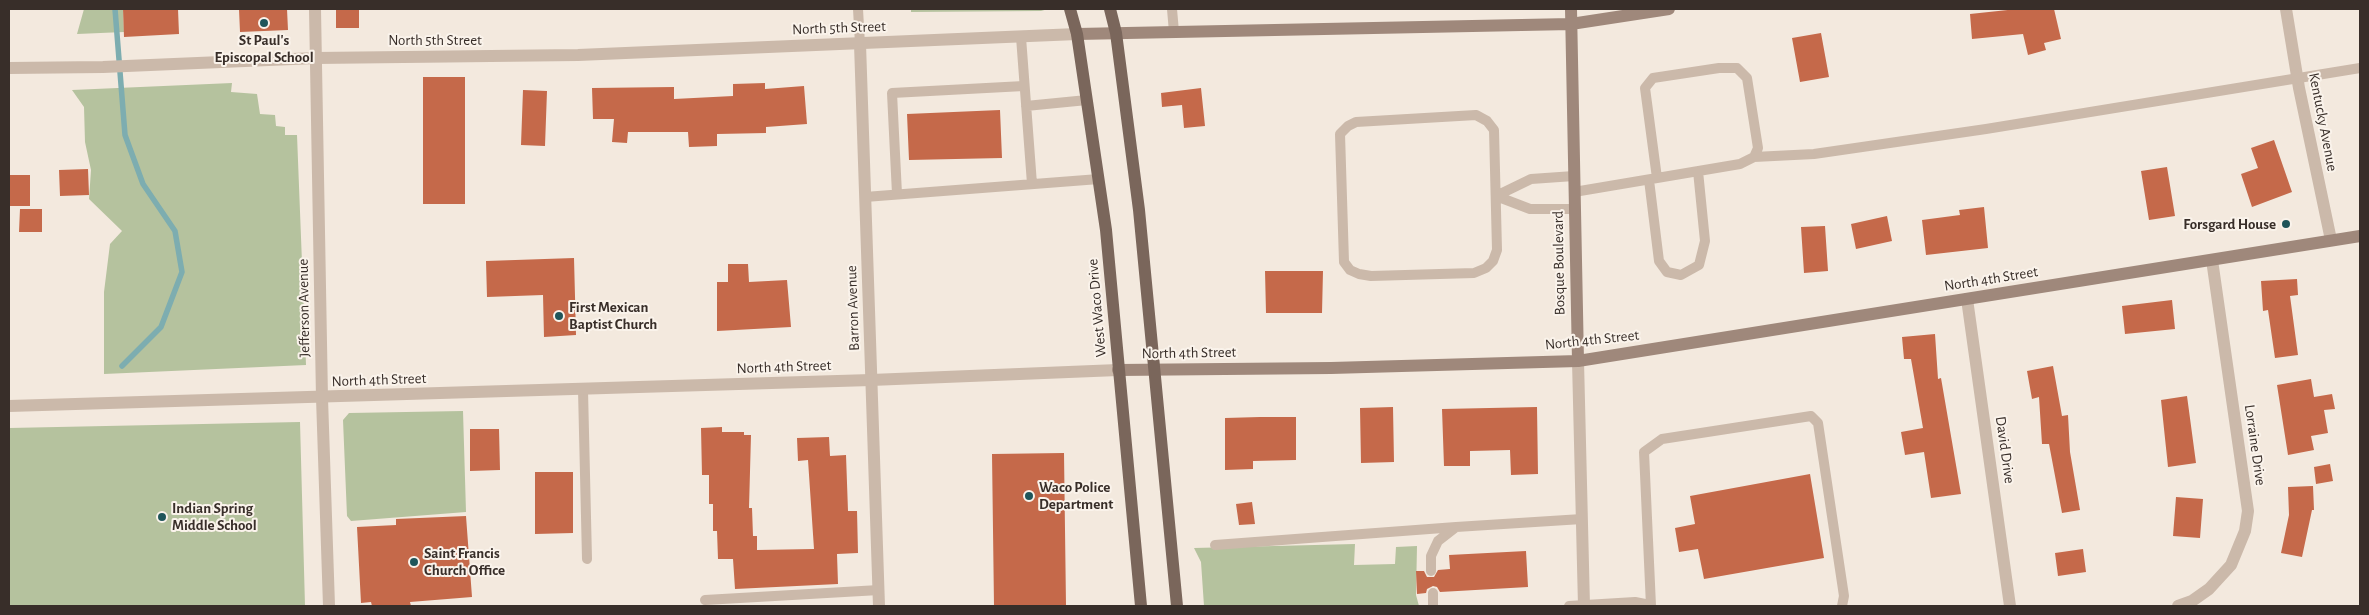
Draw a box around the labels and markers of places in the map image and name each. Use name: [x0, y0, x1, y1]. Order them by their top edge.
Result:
marker: St Paul's Episcopal School: [258, 17, 270, 29]
place label: St Paul's Episcopal School: [214, 31, 314, 66]
place label: Forsgard House: [2183, 215, 2276, 233]
marker: Forsgard House: [2280, 218, 2292, 230]
place label: First Mexican Baptist Church: [569, 298, 657, 333]
marker: First Mexican Baptist Church: [553, 310, 565, 322]
place label: Waco Police Department: [1039, 478, 1113, 513]
marker: Waco Police Department: [1023, 490, 1035, 502]
place label: Indian Spring Middle School: [172, 499, 257, 534]
marker: Indian Spring Middle School: [156, 511, 168, 523]
place label: Saint Francis Church Office: [424, 544, 505, 579]
marker: Saint Francis Church Office: [408, 556, 420, 568]

